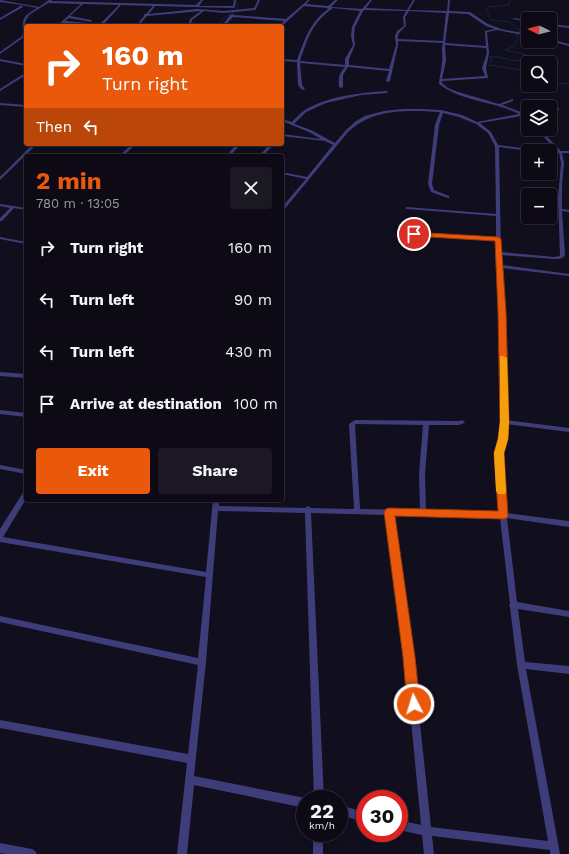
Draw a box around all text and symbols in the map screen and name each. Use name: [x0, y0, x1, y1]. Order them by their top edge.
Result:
north arrow: [521, 12, 557, 48]
map controls: [521, 12, 557, 224]
text: 160 m: [102, 39, 184, 72]
icon: right: [36, 40, 88, 92]
button: search: [521, 56, 557, 92]
text: Turn right: [102, 73, 188, 94]
button: layers: [521, 100, 557, 136]
icon: left: [80, 116, 102, 138]
text: Then: [36, 118, 72, 136]
button: +: [521, 144, 557, 180]
text: 2 min: [36, 167, 102, 195]
button: close: [230, 167, 272, 209]
button: −: [521, 188, 557, 224]
text: 780 m · 13:05: [36, 196, 120, 211]
pin: [397, 217, 431, 251]
icon: arrive: [403, 223, 425, 245]
icon: right: [36, 237, 58, 259]
text: Turn right: [70, 239, 143, 257]
text: 160 m: [228, 239, 272, 257]
icon: left: [36, 289, 58, 311]
text: Turn left: [70, 291, 134, 309]
text: 90 m: [234, 291, 272, 309]
icon: left: [36, 341, 58, 363]
text: Turn left: [70, 343, 134, 361]
text: 430 m: [225, 343, 272, 361]
icon: arrive: [36, 393, 58, 415]
text: Arrive at destination: [70, 395, 222, 413]
text: 100 m: [234, 395, 278, 413]
button: Exit: [36, 448, 150, 494]
button: Share: [158, 448, 272, 494]
position arrow: [393, 683, 435, 725]
speed limit sign: 30: [356, 790, 408, 842]
text: 22: [310, 799, 334, 823]
text: km/h: [309, 820, 335, 831]

